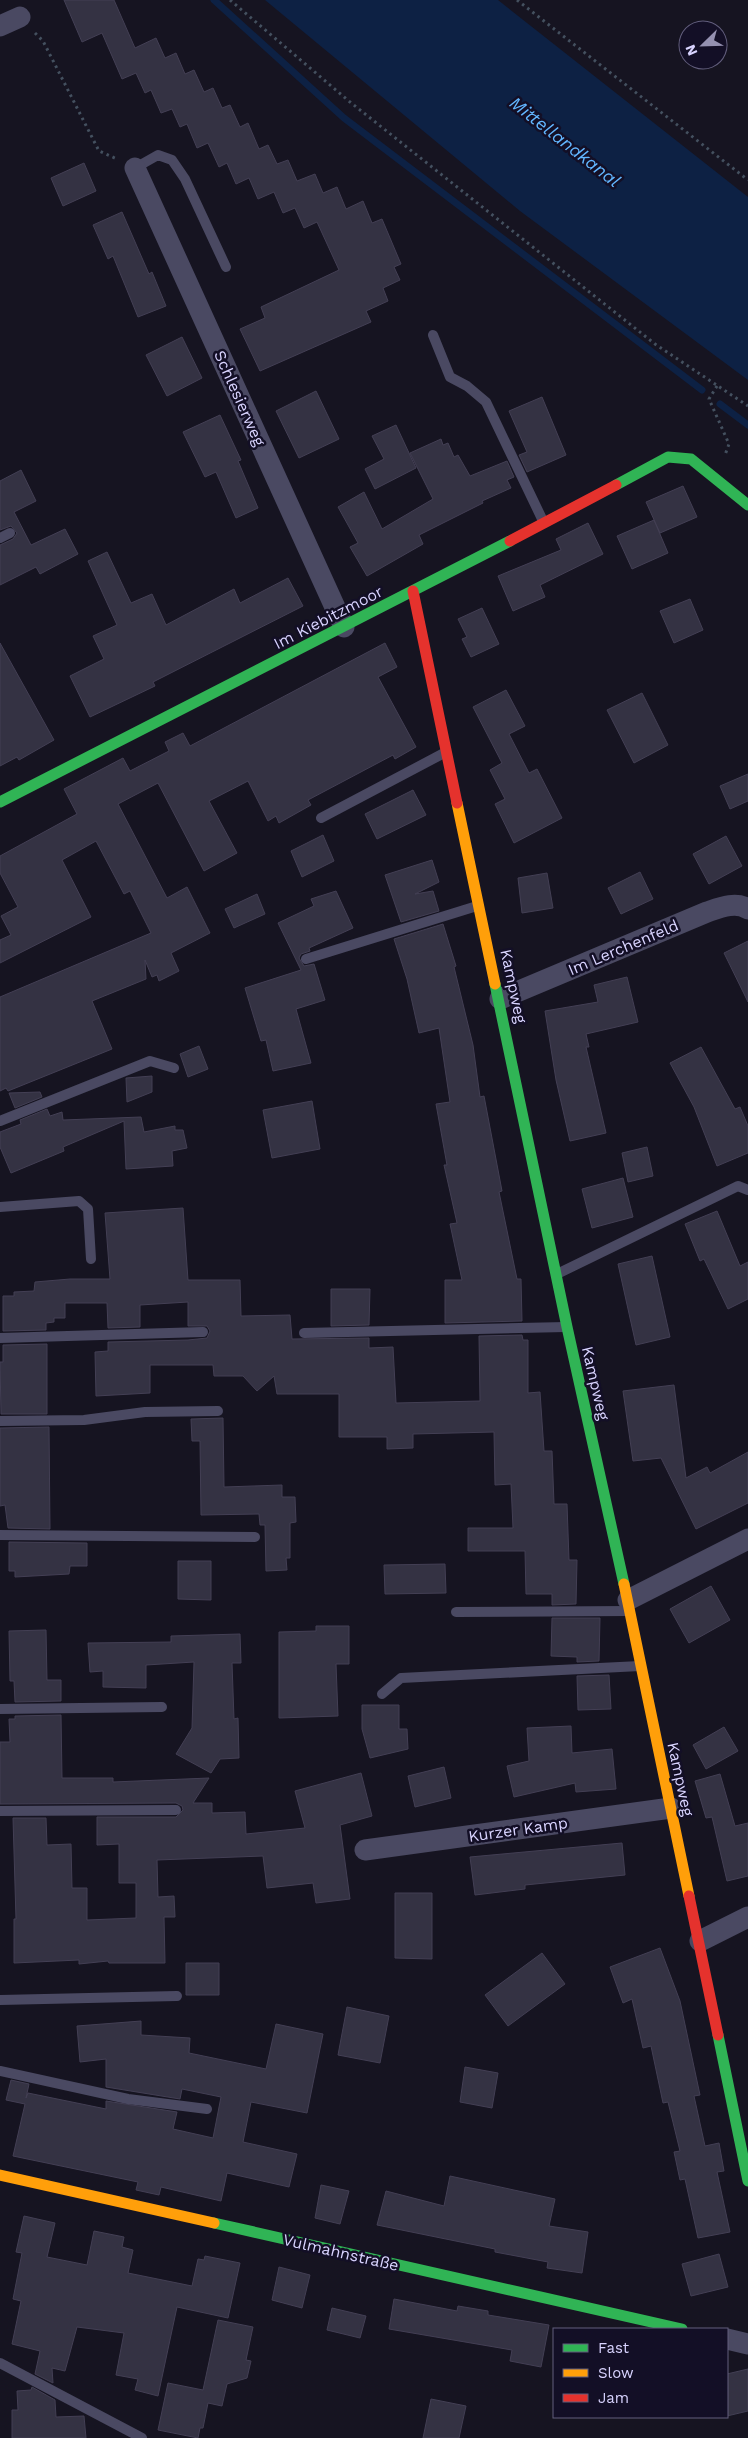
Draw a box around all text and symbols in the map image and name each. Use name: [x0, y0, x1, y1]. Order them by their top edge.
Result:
north arrow: [678, 20, 728, 70]
text: N: [682, 42, 700, 58]
water label: Mittellandkanal: [506, 92, 625, 191]
street label: Schlesierweg: [210, 347, 269, 449]
street label: Im Kiebitzmoor: [271, 582, 386, 653]
street label: Im Lerchenfeld: [565, 916, 681, 979]
street label: Kampweg: [496, 947, 531, 1025]
street label: Kampweg: [578, 1344, 613, 1422]
street label: Kampweg: [663, 1740, 698, 1818]
street label: Kurzer Kamp: [467, 1813, 569, 1846]
street label: Vulmahnstraße: [281, 2230, 401, 2275]
legend: [553, 2328, 728, 2418]
text: Fast: [598, 2339, 630, 2357]
text: Slow: [598, 2364, 634, 2382]
text: Jam: [598, 2389, 629, 2407]

